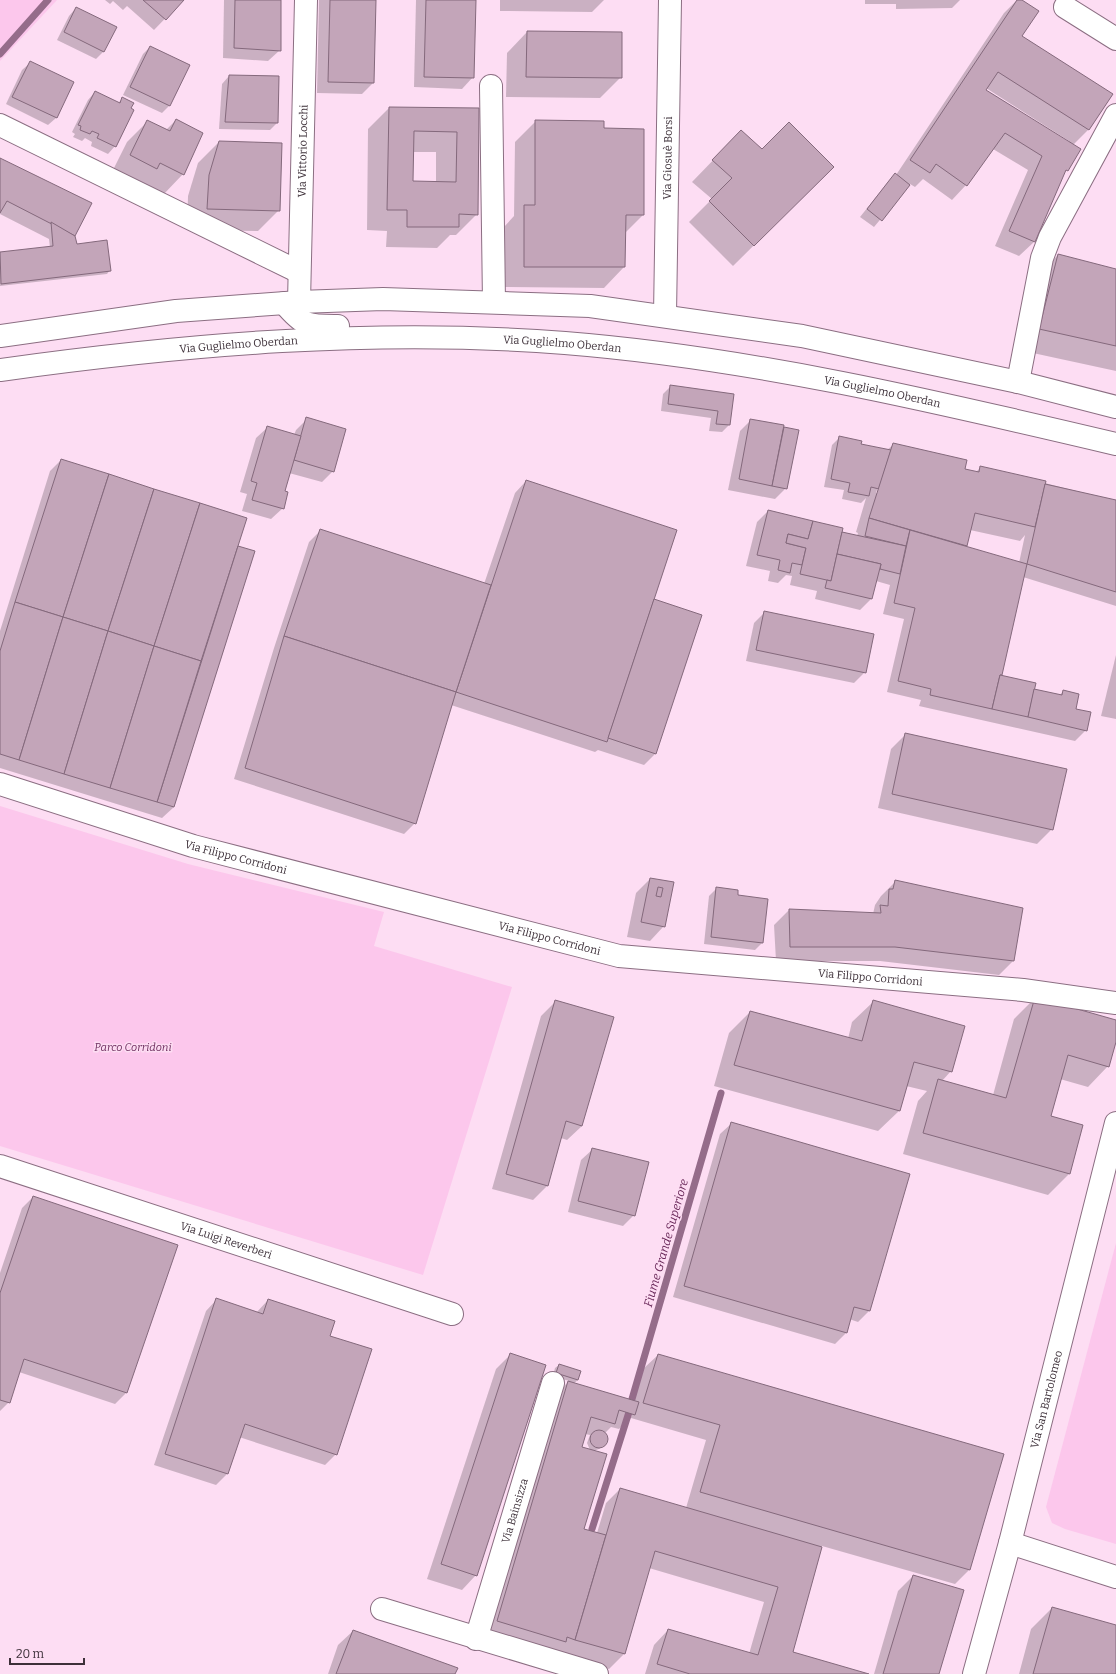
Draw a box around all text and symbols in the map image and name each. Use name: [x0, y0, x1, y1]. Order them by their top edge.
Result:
street label: Via Vittorio Locchi: [295, 104, 311, 198]
street label: Via Giosuè Borsi: [661, 116, 675, 200]
street label: Via Guglielmo Oberdan: [503, 333, 622, 355]
street label: Via Guglielmo Oberdan: [179, 334, 298, 356]
street label: Via Guglielmo Oberdan: [823, 374, 942, 410]
street label: Via Filippo Corridoni: [183, 838, 289, 877]
street label: Via Filippo Corridoni: [497, 919, 603, 958]
street label: Via Filippo Corridoni: [818, 967, 924, 989]
park label: Parco Corridoni: [94, 1041, 172, 1054]
water label: Fiume Grande Superiore: [641, 1177, 691, 1309]
street label: Via Luigi Reverberi: [179, 1219, 274, 1262]
street label: Via San Bartolomeo: [1028, 1349, 1065, 1450]
street label: Via Bainsizza: [499, 1477, 531, 1545]
scale bar: [10, 1640, 84, 1666]
text: 20 m: [16, 1647, 45, 1661]

